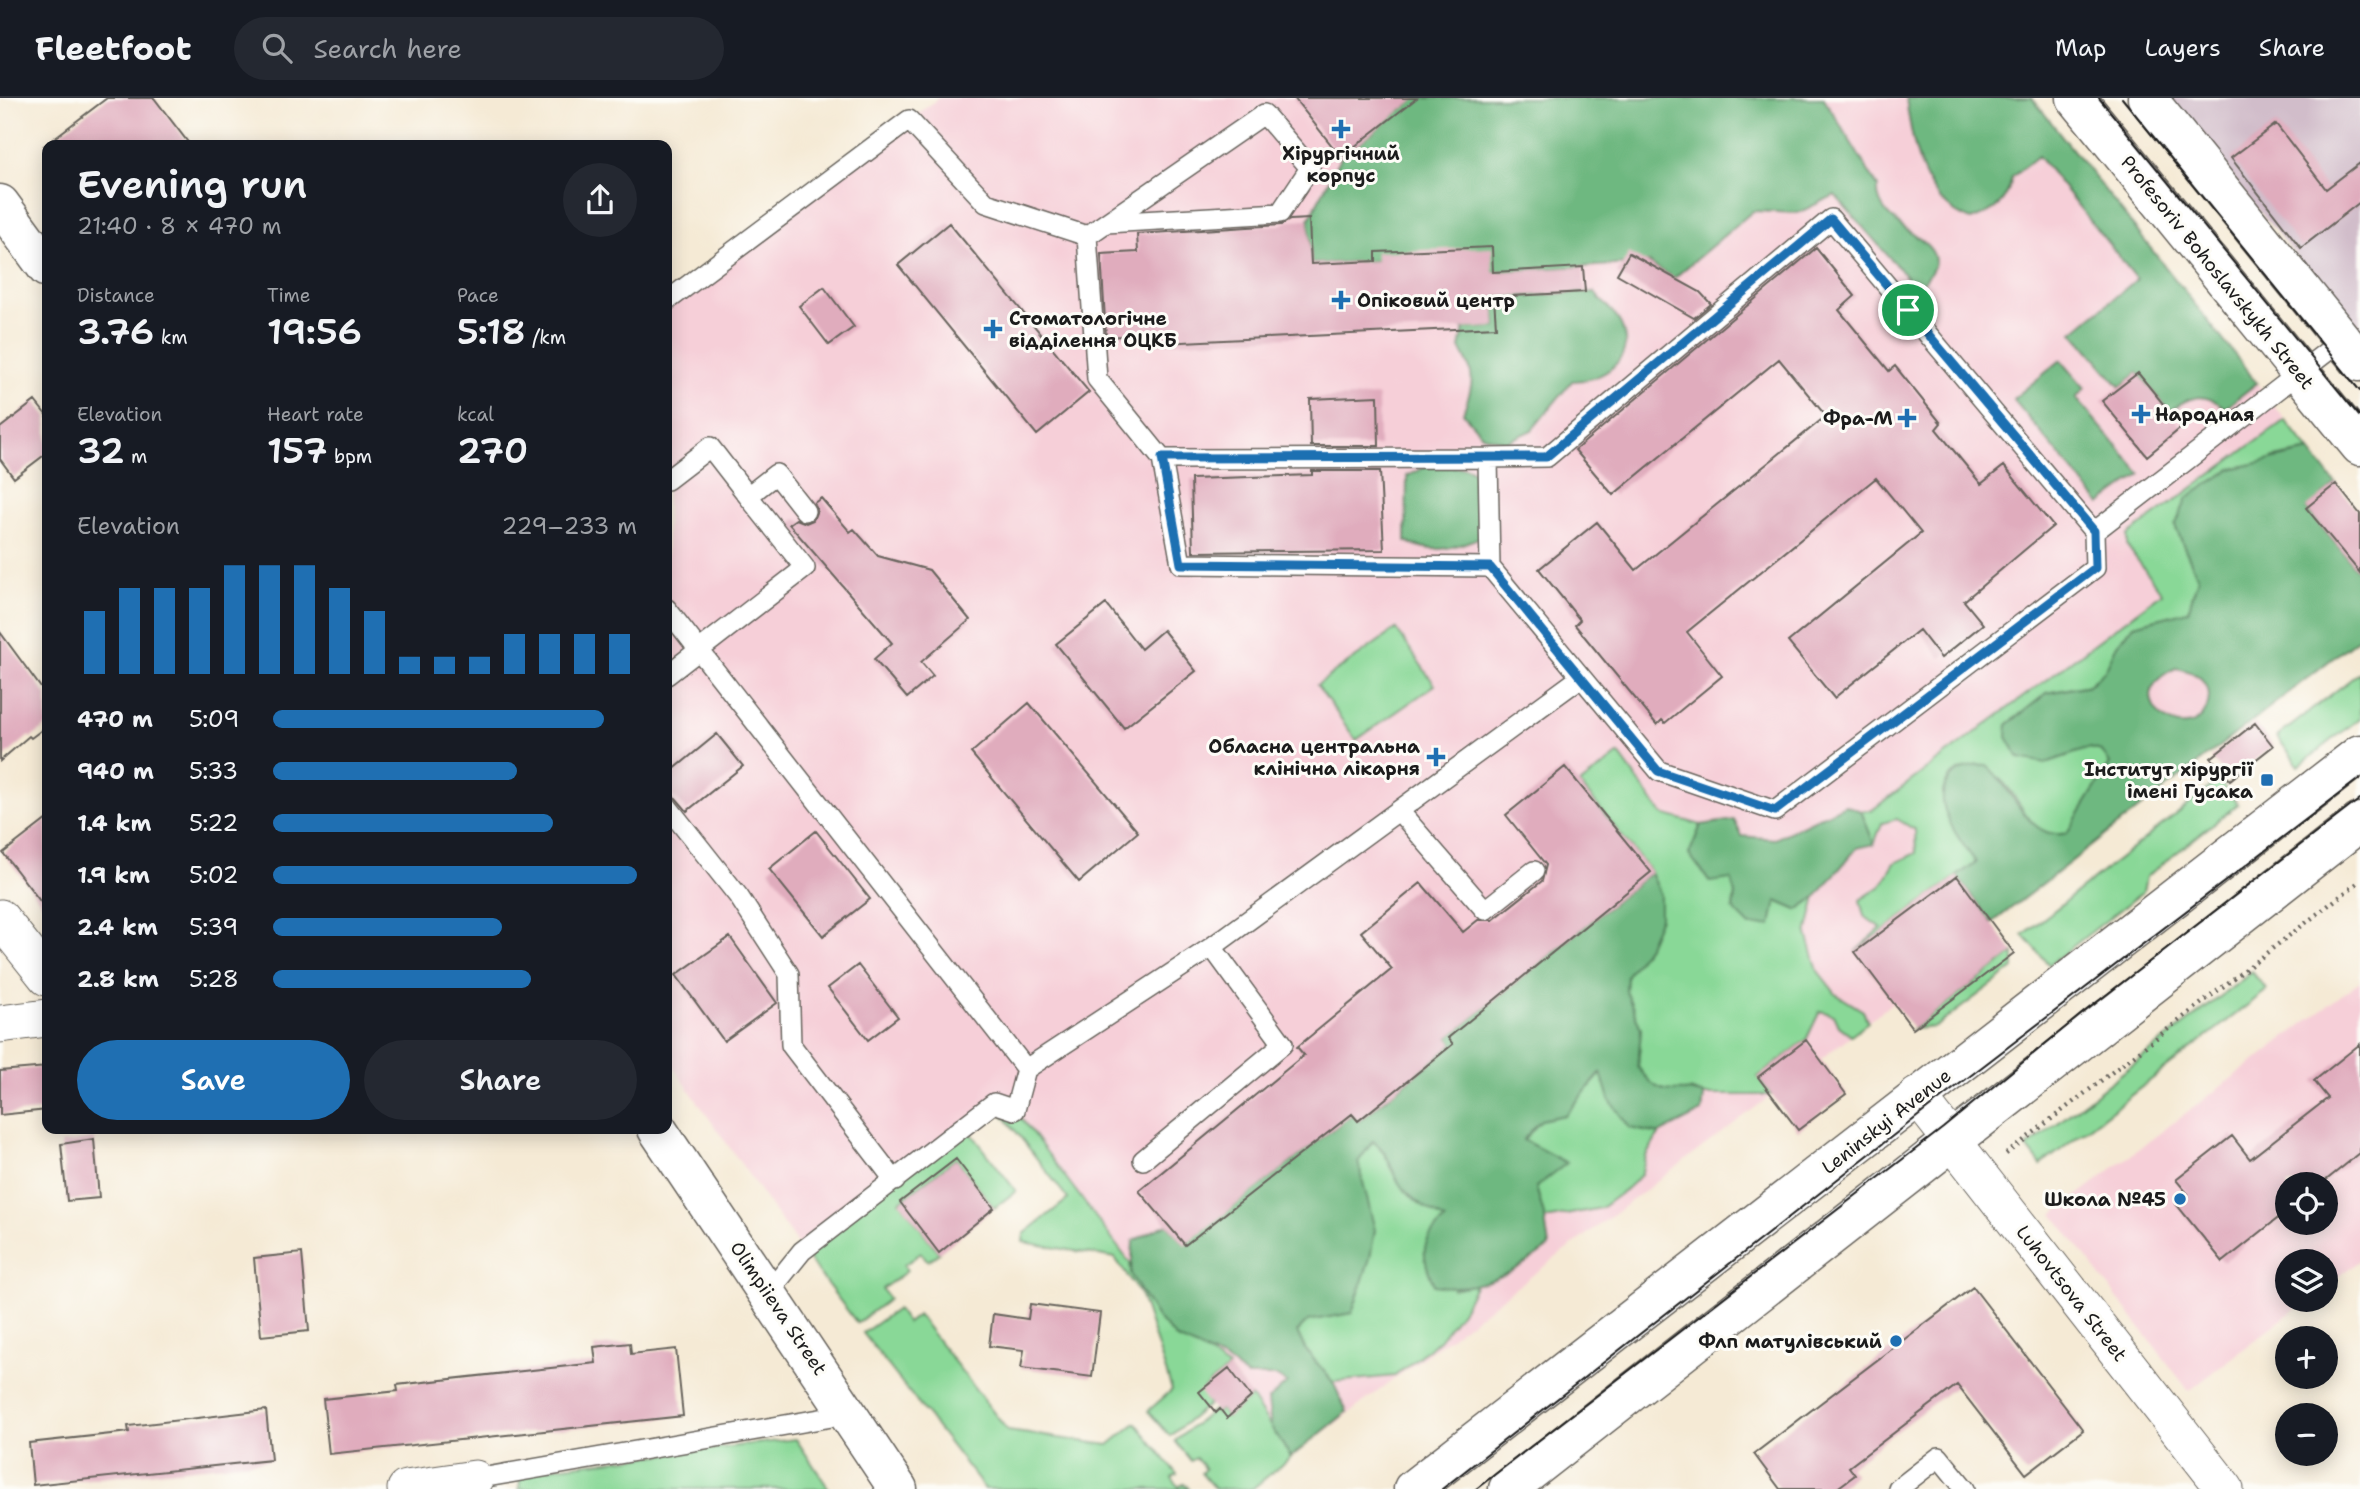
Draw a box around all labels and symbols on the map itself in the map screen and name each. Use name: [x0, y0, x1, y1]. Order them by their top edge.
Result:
marker: Хірургічний корпус: [1331, 119, 1351, 139]
place label: Хірургічний корпус: [1282, 141, 1400, 188]
street label: Profesoriv Bohoslavskykh Street: [2115, 150, 2320, 394]
pin: [1878, 280, 1938, 340]
place label: Опіковий центр: [1357, 288, 1515, 313]
marker: Опіковий центр: [1331, 290, 1351, 310]
place label: Стоматологічне відділення ОЦКБ: [1009, 306, 1177, 353]
marker: Стоматологічне відділення ОЦКБ: [983, 319, 1003, 339]
place label: Народная: [2155, 402, 2255, 427]
place label: Фра-М: [1823, 406, 1893, 431]
marker: Народная: [2133, 406, 2149, 422]
marker: Фра-М: [1899, 410, 1915, 426]
place label: Обласна центральна клінічна лікарня: [1208, 734, 1420, 781]
marker: Обласна центральна клінічна лікарня: [1426, 747, 1446, 767]
place label: Інститут хірургії імені Гусака: [2084, 757, 2254, 804]
marker: Інститут хірургії імені Гусака: [2259, 772, 2275, 788]
street label: Leninskyi Avenue: [1816, 1063, 1956, 1180]
place label: Школа №45: [2044, 1187, 2166, 1212]
marker: Школа №45: [2172, 1191, 2188, 1207]
street label: Luhovtsova Street: [2011, 1220, 2133, 1366]
street label: Olimpiieva Street: [725, 1236, 833, 1380]
place label: Флп матулівський: [1698, 1329, 1882, 1354]
marker: Флп матулівський: [1888, 1333, 1904, 1349]

